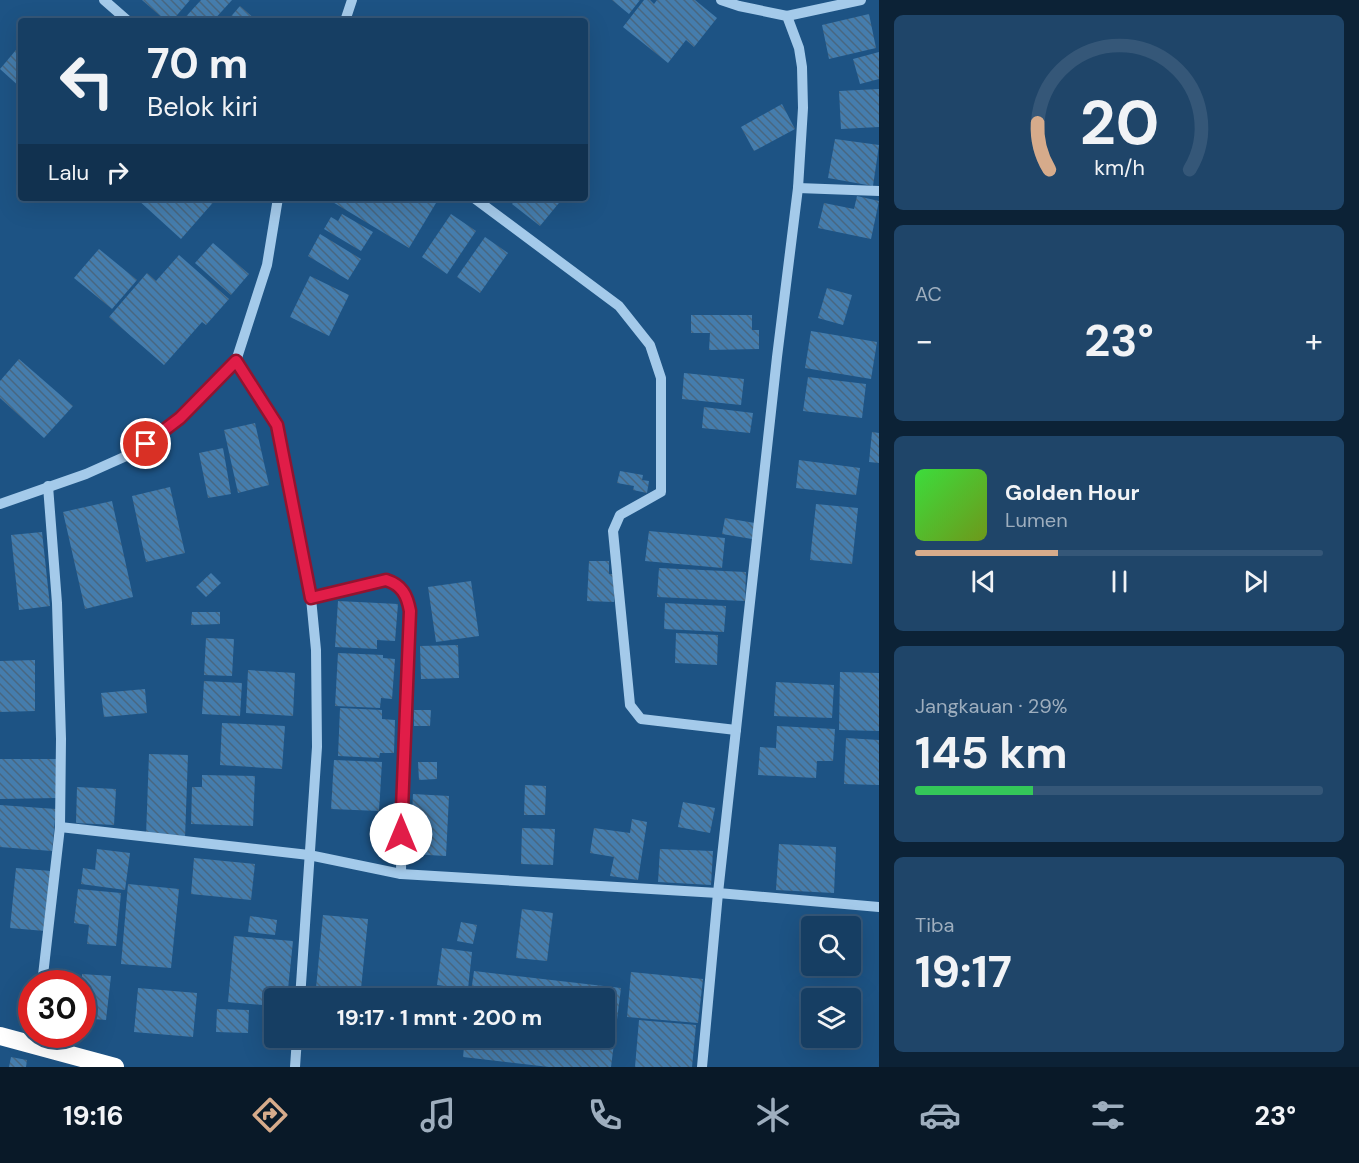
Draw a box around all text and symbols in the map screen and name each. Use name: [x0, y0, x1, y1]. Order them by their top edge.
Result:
text: 70 m: [147, 36, 248, 91]
icon: left: [48, 42, 126, 120]
text: 20: [1079, 82, 1159, 163]
text: Belok kiri: [147, 89, 258, 124]
text: km/h: [1094, 154, 1144, 182]
icon: right: [101, 156, 134, 189]
text: Lalu: [48, 158, 89, 187]
text: AC: [915, 281, 942, 307]
text: 23°: [1084, 311, 1154, 370]
text: −: [915, 319, 933, 362]
text: +: [1305, 319, 1323, 362]
pin: [120, 418, 171, 469]
icon: arrive: [129, 427, 162, 460]
text: Golden Hour: [1005, 478, 1140, 507]
text: Lumen: [1005, 507, 1068, 533]
icon: previous: [967, 565, 1000, 598]
icon: pause: [1103, 565, 1136, 598]
icon: next: [1239, 565, 1272, 598]
text: Jangkauan · 29%: [915, 693, 1067, 719]
text: 145 km: [915, 723, 1068, 782]
position arrow: [369, 802, 433, 866]
text: Tiba: [915, 912, 954, 938]
map controls: [801, 916, 861, 1048]
button: search: [801, 916, 861, 976]
text: 19:17: [915, 942, 1012, 1001]
speed limit sign: 30: [18, 970, 96, 1048]
button: layers: [801, 988, 861, 1048]
text: 19:17 · 1 mnt · 200 m: [337, 1003, 542, 1032]
icon: directions: [249, 1094, 291, 1136]
icon: music: [417, 1094, 459, 1136]
icon: phone: [584, 1094, 626, 1136]
icon: climate: [752, 1094, 794, 1136]
icon: car: [919, 1094, 961, 1136]
icon: filters: [1087, 1094, 1129, 1136]
text: 19:16: [63, 1098, 124, 1133]
text: 23°: [1255, 1098, 1296, 1133]

